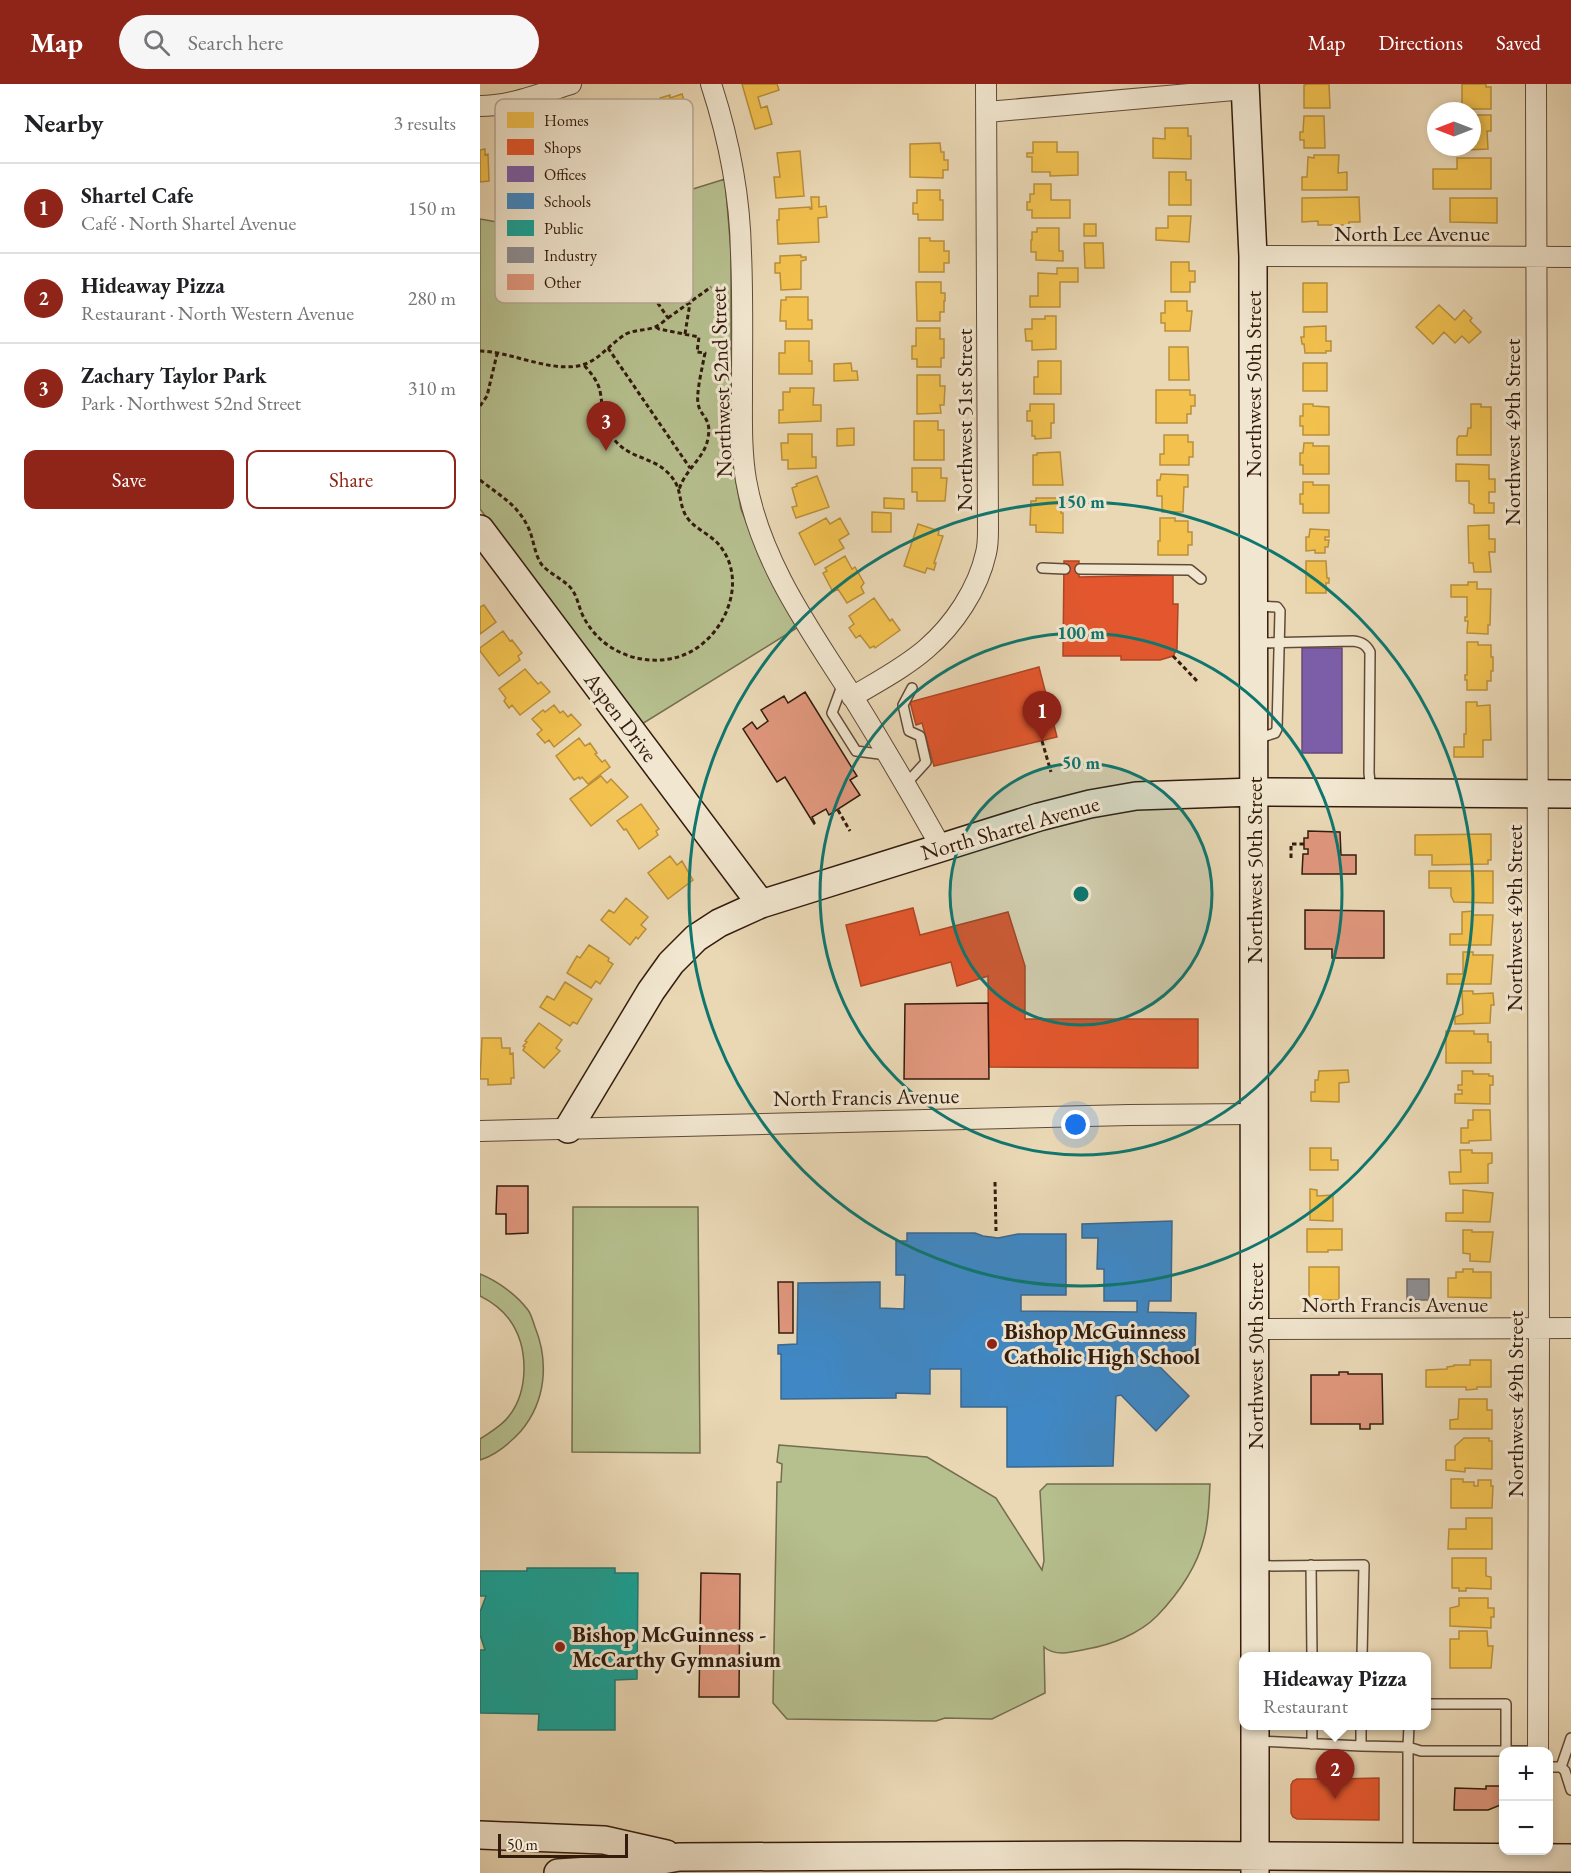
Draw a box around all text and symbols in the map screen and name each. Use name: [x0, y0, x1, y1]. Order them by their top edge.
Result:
search box: [119, 15, 539, 69]
text: Map: [30, 24, 83, 60]
icon: search: [140, 26, 173, 59]
text: Search here: [188, 28, 283, 57]
text: Map: [1308, 29, 1345, 56]
text: Directions: [1378, 29, 1463, 56]
text: Saved: [1496, 29, 1541, 56]
legend: [495, 99, 693, 303]
north arrow: [1427, 102, 1481, 156]
text: Nearby: [24, 106, 104, 140]
text: 3 results: [393, 110, 456, 136]
text: Homes: [544, 110, 589, 131]
text: Shops: [544, 137, 581, 158]
text: Offices: [544, 164, 586, 185]
text: Shartel Cafe: [81, 181, 193, 210]
text: Schools: [544, 191, 591, 212]
text: 1: [38, 195, 49, 221]
text: 150 m: [408, 195, 456, 221]
text: Café · North Shartel Avenue: [81, 210, 296, 236]
text: Public: [544, 218, 584, 239]
street label: North Lee Avenue: [1334, 219, 1490, 248]
text: Industry: [544, 245, 598, 266]
text: Hideaway Pizza: [81, 271, 225, 300]
text: Other: [544, 272, 582, 293]
text: 2: [38, 285, 49, 311]
text: 280 m: [408, 285, 456, 311]
street label: Northwest 52nd Street: [703, 286, 739, 478]
street label: Northwest 50th Street: [1239, 290, 1268, 477]
text: Restaurant · North Western Avenue: [81, 300, 354, 326]
street label: Northwest 51st Street: [950, 329, 979, 511]
street label: Northwest 49th Street: [1498, 338, 1527, 525]
text: Zachary Taylor Park: [81, 361, 267, 390]
text: 3: [38, 375, 49, 401]
text: 310 m: [408, 375, 456, 401]
text: Park · Northwest 52nd Street: [81, 390, 301, 416]
pin: 3: [586, 402, 626, 451]
button: Save: [24, 450, 234, 509]
button: Share: [246, 450, 456, 509]
text: 150 m: [1057, 490, 1105, 513]
text: 100 m: [1057, 621, 1105, 644]
street label: Aspen Drive: [577, 665, 665, 768]
pin: 1: [1022, 692, 1062, 741]
text: 50 m: [1062, 751, 1100, 774]
street label: Northwest 50th Street: [1240, 776, 1269, 963]
street label: North Shartel Avenue: [917, 789, 1103, 867]
street label: Northwest 49th Street: [1500, 824, 1529, 1011]
centre of rings: [1071, 884, 1091, 904]
street label: North Francis Avenue: [773, 1081, 960, 1113]
your location: [1061, 1110, 1090, 1139]
street label: Northwest 50th Street: [1241, 1262, 1270, 1449]
street label: North Francis Avenue: [1302, 1290, 1489, 1319]
street label: Northwest 49th Street: [1501, 1310, 1530, 1497]
place label: Bishop McGuinness Catholic High School: [1004, 1317, 1200, 1371]
marker: Bishop McGuinness Catholic High School: [985, 1337, 999, 1351]
place label: Bishop McGuinness - McCarthy Gymnasium: [572, 1620, 781, 1674]
marker: Bishop McGuinness - McCarthy Gymnasium: [553, 1640, 567, 1654]
popup: [1239, 1652, 1431, 1730]
text: Hideaway Pizza: [1263, 1664, 1407, 1693]
text: Restaurant: [1263, 1693, 1348, 1719]
map controls: [1499, 1747, 1553, 1855]
button: +: [1499, 1747, 1553, 1801]
pin: 2: [1316, 1750, 1354, 1799]
button: −: [1499, 1801, 1553, 1855]
scale bar: [498, 1831, 628, 1858]
text: 50 m: [507, 1834, 538, 1855]

